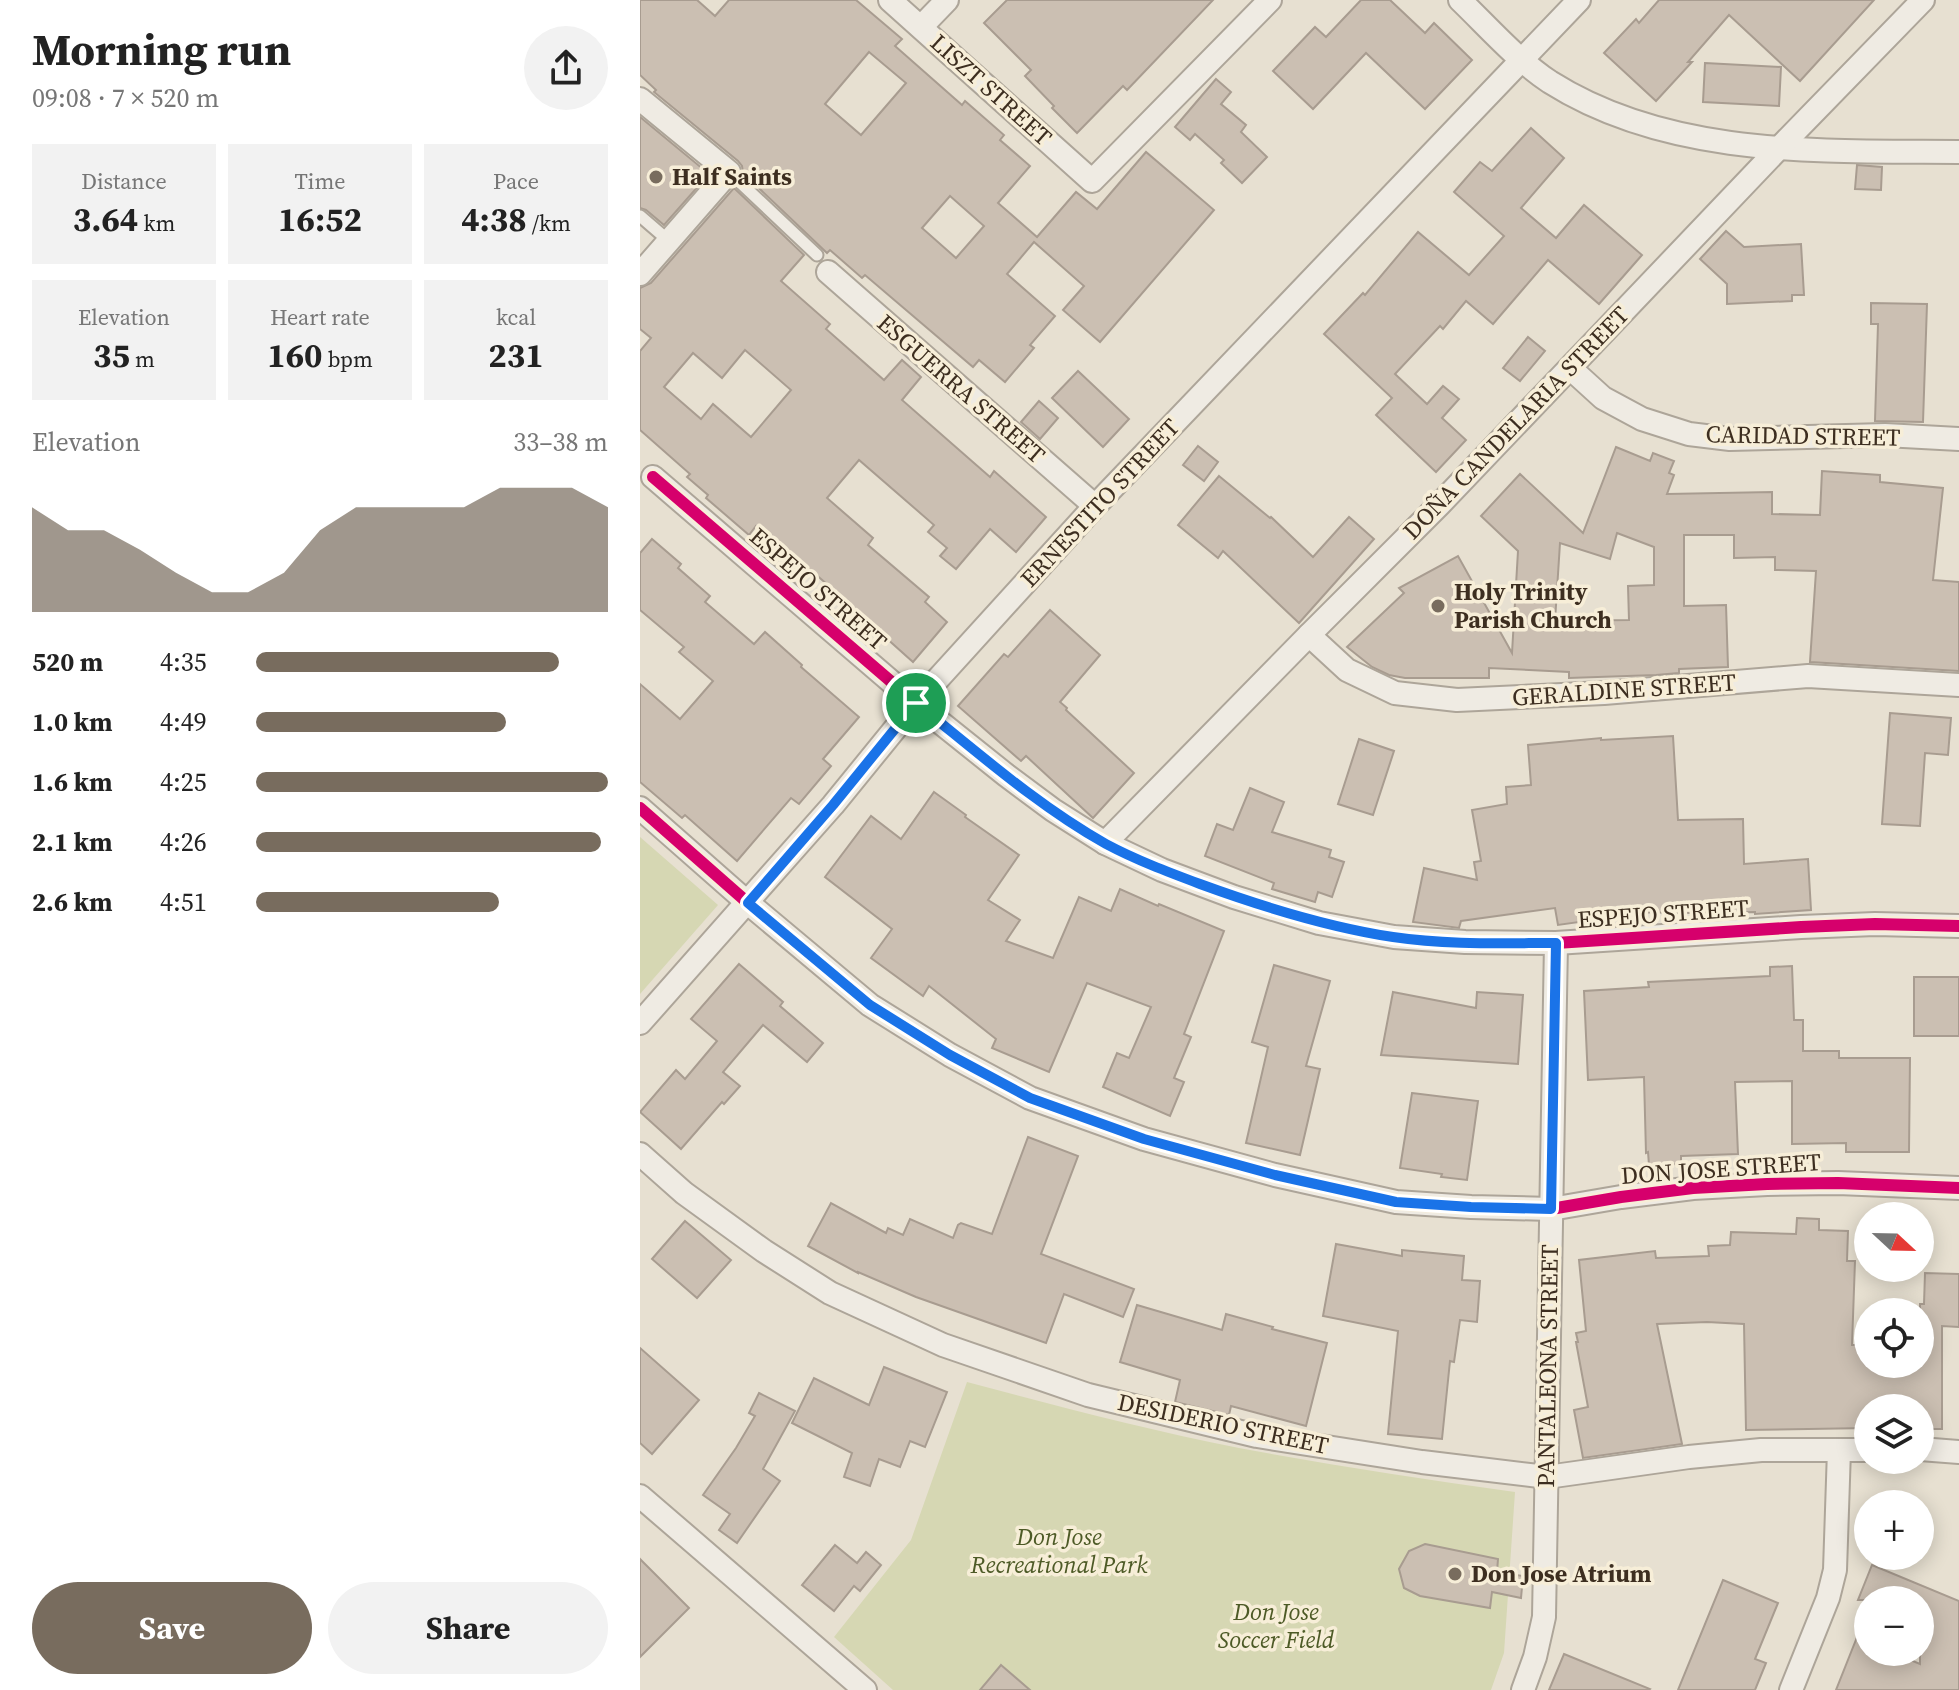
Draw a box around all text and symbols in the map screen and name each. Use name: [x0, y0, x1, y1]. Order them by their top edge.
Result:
text: Morning run: [32, 19, 291, 80]
button: share: [524, 26, 608, 110]
street label: LISZT STREET: [923, 26, 1060, 154]
text: 09:08 · 7 × 520 m: [32, 80, 219, 116]
place label: Half Saints: [672, 160, 792, 193]
text: Distance: [81, 166, 167, 196]
text: Time: [295, 166, 345, 196]
text: Pace: [493, 166, 539, 196]
marker: Half Saints: [647, 168, 665, 186]
text: 3.64: [73, 196, 138, 242]
text: 16:52: [278, 196, 362, 242]
text: 4:38: [461, 196, 527, 242]
text: km: [138, 208, 175, 238]
text: /km: [527, 208, 571, 238]
street label: DOÑA CANDELARIA STREET: [1395, 298, 1636, 547]
text: Elevation: [78, 302, 170, 332]
text: Heart rate: [270, 302, 370, 332]
text: kcal: [496, 302, 536, 332]
street label: ESGUERRA STREET: [870, 306, 1053, 471]
text: 35: [93, 332, 130, 378]
text: 160: [267, 332, 323, 378]
text: 231: [488, 332, 544, 378]
text: m: [130, 344, 155, 374]
text: bpm: [323, 344, 373, 374]
street label: ERNESTITO STREET: [1013, 411, 1187, 594]
street label: CARIDAD STREET: [1705, 417, 1901, 454]
text: Elevation: [32, 424, 141, 460]
text: 33–38 m: [513, 424, 608, 460]
street label: ESPEJO STREET: [743, 520, 894, 658]
place label: Holy Trinity Parish Church: [1454, 575, 1612, 636]
marker: Holy Trinity Parish Church: [1429, 597, 1447, 615]
text: 520 m: [32, 644, 103, 680]
text: 4:35: [160, 644, 207, 680]
street label: GERALDINE STREET: [1511, 665, 1737, 714]
pin: [882, 669, 950, 737]
icon: arrive: [894, 681, 938, 725]
text: 1.0 km: [32, 704, 113, 740]
text: 4:49: [160, 704, 207, 740]
text: 1.6 km: [32, 764, 113, 800]
text: 4:25: [160, 764, 207, 800]
text: 2.1 km: [32, 824, 113, 860]
text: 4:26: [160, 824, 207, 860]
text: 2.6 km: [32, 884, 113, 920]
text: 4:51: [160, 884, 207, 920]
street label: ESPEJO STREET: [1576, 891, 1750, 936]
street label: DON JOSE STREET: [1620, 1145, 1823, 1192]
north arrow: [1854, 1202, 1934, 1282]
map controls: [1854, 1202, 1934, 1666]
street label: PANTALEONA STREET: [1529, 1244, 1566, 1488]
button: locate: [1854, 1298, 1934, 1378]
street label: DESIDERIO STREET: [1115, 1385, 1332, 1462]
button: layers: [1854, 1394, 1934, 1474]
button: +: [1854, 1490, 1934, 1570]
park label: Don Jose Recreational Park: [969, 1520, 1148, 1581]
place label: Don Jose Atrium: [1471, 1557, 1652, 1590]
marker: Don Jose Atrium: [1446, 1565, 1464, 1583]
button: Save: [32, 1582, 312, 1674]
button: Share: [328, 1582, 608, 1674]
button: −: [1854, 1586, 1934, 1666]
park label: Don Jose Soccer Field: [1218, 1595, 1335, 1656]

